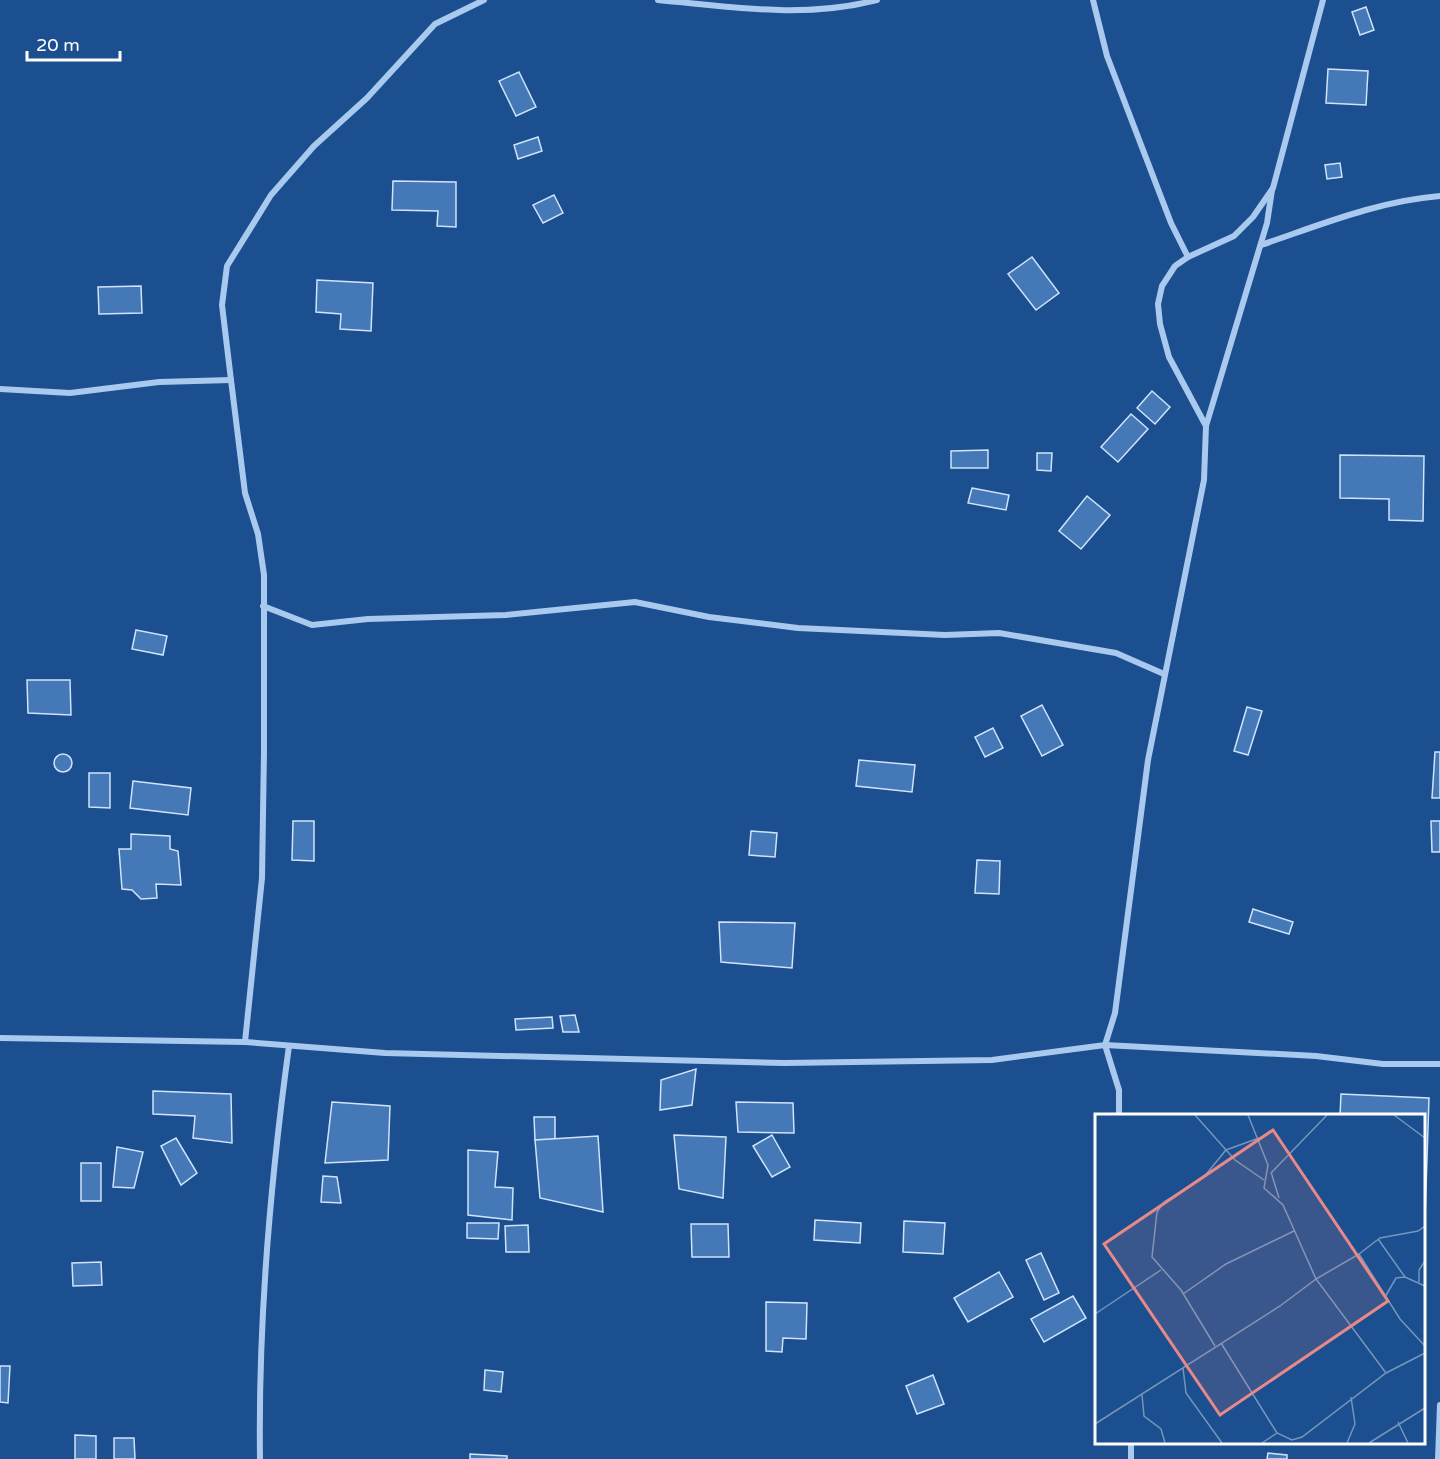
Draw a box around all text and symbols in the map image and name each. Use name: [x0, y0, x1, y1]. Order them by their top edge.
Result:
scale bar: [27, 24, 120, 62]
text: 20 m: [36, 34, 80, 56]
inset map: [1095, 1114, 1425, 1444]

